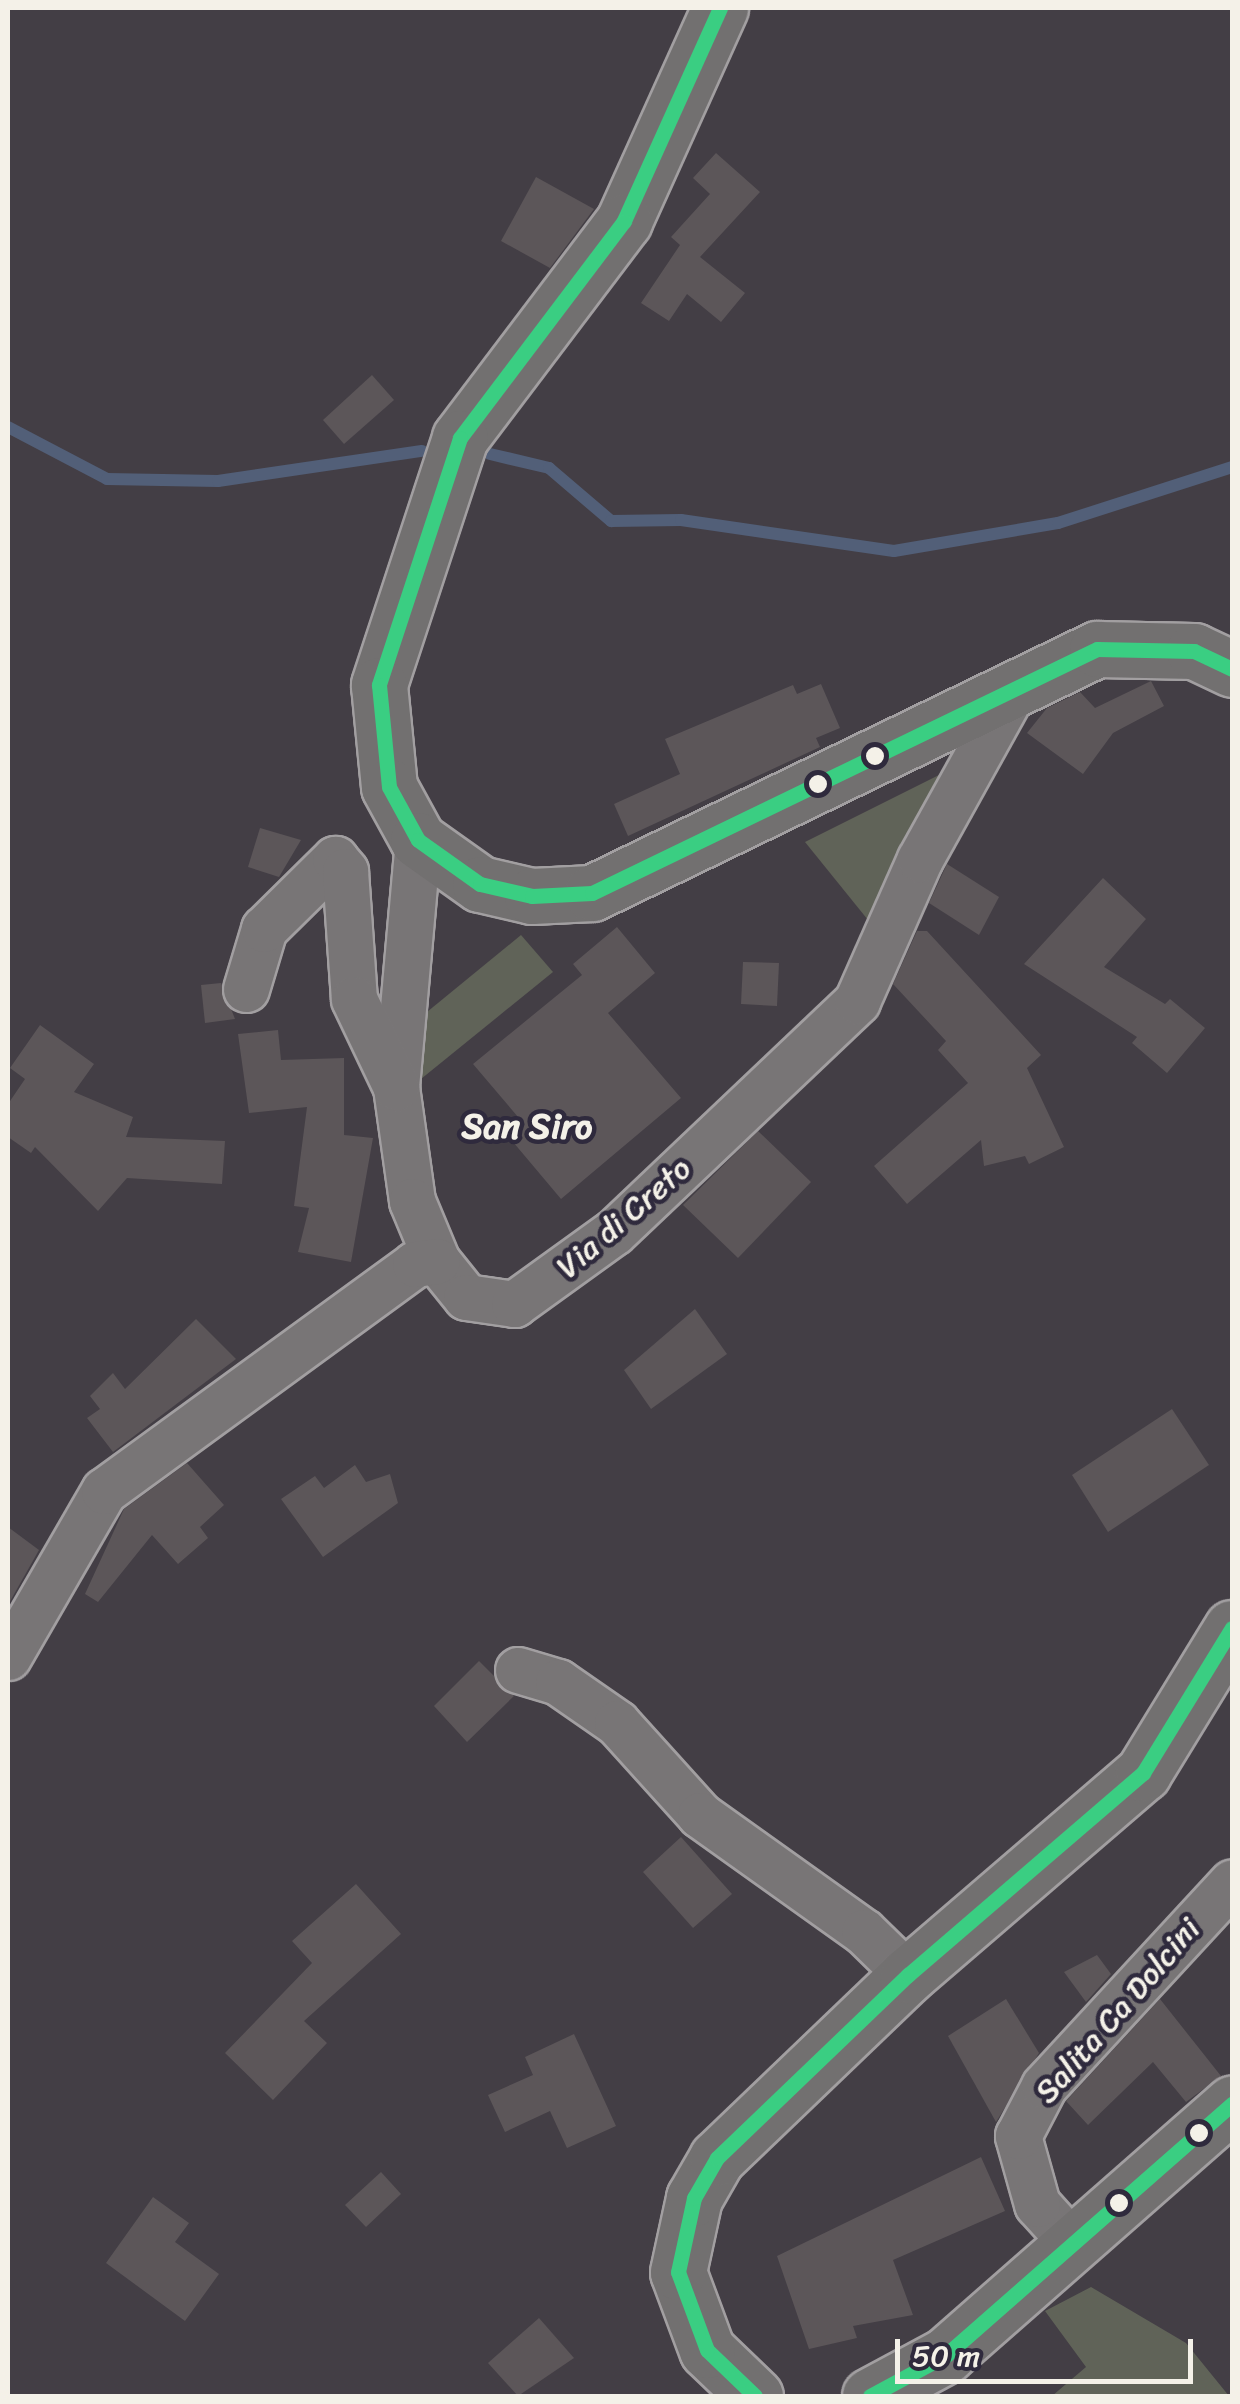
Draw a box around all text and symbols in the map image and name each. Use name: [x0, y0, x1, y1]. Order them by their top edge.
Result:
unlabelled marker: [865, 746, 885, 766]
unlabelled marker: [808, 774, 828, 794]
district label: San Siro: [461, 1105, 593, 1147]
street label: Via di Creto: [549, 1149, 699, 1287]
street label: Salita Ca Dolcini: [1027, 1911, 1209, 2111]
unlabelled marker: [1189, 2123, 1209, 2143]
unlabelled marker: [1109, 2193, 1129, 2213]
scale bar: [900, 2319, 1198, 2381]
text: 50 m: [912, 2329, 980, 2383]

